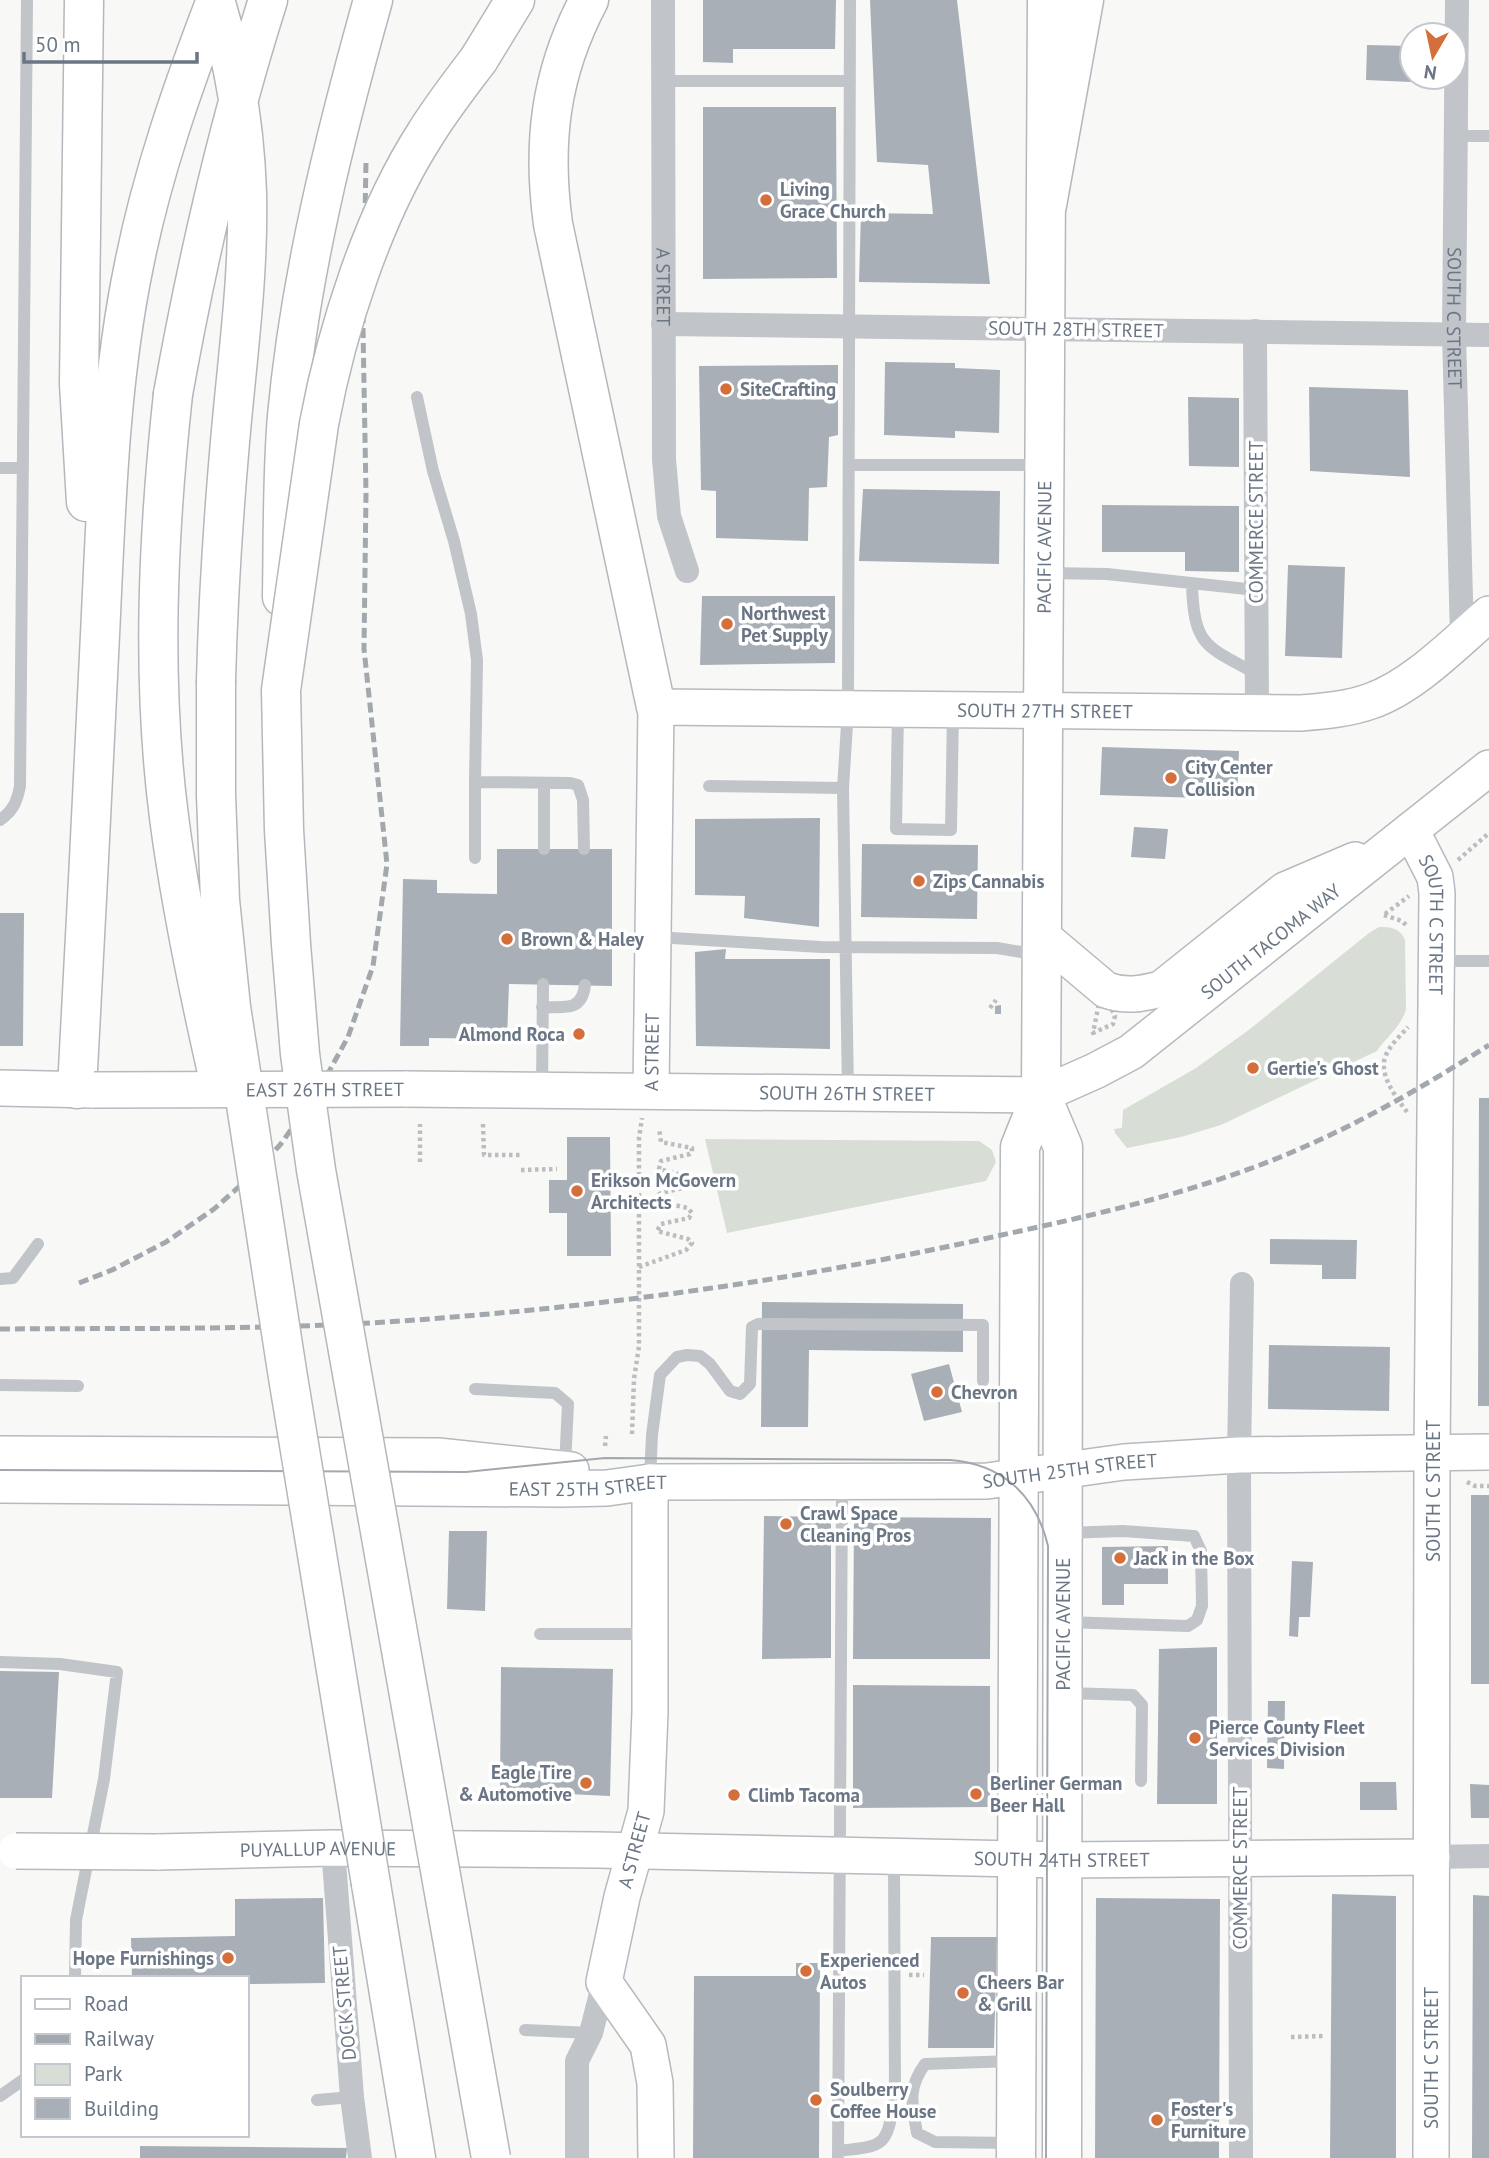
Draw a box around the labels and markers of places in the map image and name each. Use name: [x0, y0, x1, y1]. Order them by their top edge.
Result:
place label: Living Grace Church: [780, 177, 886, 223]
marker: Living Grace Church: [758, 192, 774, 208]
place label: SiteCrafting: [740, 377, 836, 401]
marker: SiteCrafting: [718, 381, 734, 397]
place label: Northwest Pet Supply: [741, 601, 829, 647]
marker: Northwest Pet Supply: [719, 616, 735, 632]
place label: City Center Collision: [1185, 755, 1273, 801]
marker: City Center Collision: [1163, 770, 1179, 786]
place label: Zips Cannabis: [933, 869, 1044, 893]
marker: Zips Cannabis: [911, 873, 927, 889]
place label: Brown & Haley: [521, 927, 645, 951]
marker: Brown & Haley: [499, 931, 515, 947]
place label: Almond Roca: [459, 1022, 565, 1046]
marker: Almond Roca: [571, 1026, 587, 1042]
place label: Gertie's Ghost: [1267, 1056, 1379, 1080]
marker: Gertie's Ghost: [1245, 1060, 1261, 1076]
place label: Erikson McGovern Architects: [591, 1168, 736, 1214]
marker: Erikson McGovern Architects: [569, 1183, 585, 1199]
place label: Chevron: [951, 1380, 1018, 1404]
marker: Chevron: [929, 1384, 945, 1400]
place label: Crawl Space Cleaning Pros: [800, 1501, 911, 1547]
marker: Crawl Space Cleaning Pros: [778, 1516, 794, 1532]
place label: Jack in the Box: [1133, 1546, 1254, 1570]
marker: Jack in the Box: [1112, 1550, 1128, 1566]
place label: Pierce County Fleet Services Division: [1209, 1715, 1365, 1761]
marker: Pierce County Fleet Services Division: [1187, 1730, 1203, 1746]
place label: Eagle Tire & Automotive: [458, 1760, 572, 1806]
place label: Berliner German Beer Hall: [990, 1771, 1122, 1817]
marker: Eagle Tire & Automotive: [578, 1775, 594, 1791]
place label: Climb Tacoma: [748, 1783, 860, 1807]
marker: Berliner German Beer Hall: [968, 1786, 984, 1802]
marker: Climb Tacoma: [726, 1787, 742, 1803]
place label: Hope Furnishings: [73, 1946, 214, 1970]
place label: Experienced Autos: [820, 1948, 919, 1994]
marker: Hope Furnishings: [220, 1950, 236, 1966]
marker: Experienced Autos: [798, 1963, 814, 1979]
place label: Cheers Bar & Grill: [977, 1970, 1064, 2016]
marker: Cheers Bar & Grill: [955, 1985, 971, 2001]
place label: Soulberry Coffee House: [830, 2077, 937, 2123]
marker: Soulberry Coffee House: [808, 2092, 824, 2108]
place label: Foster's Furniture: [1171, 2097, 1246, 2143]
marker: Foster's Furniture: [1149, 2112, 1165, 2128]

